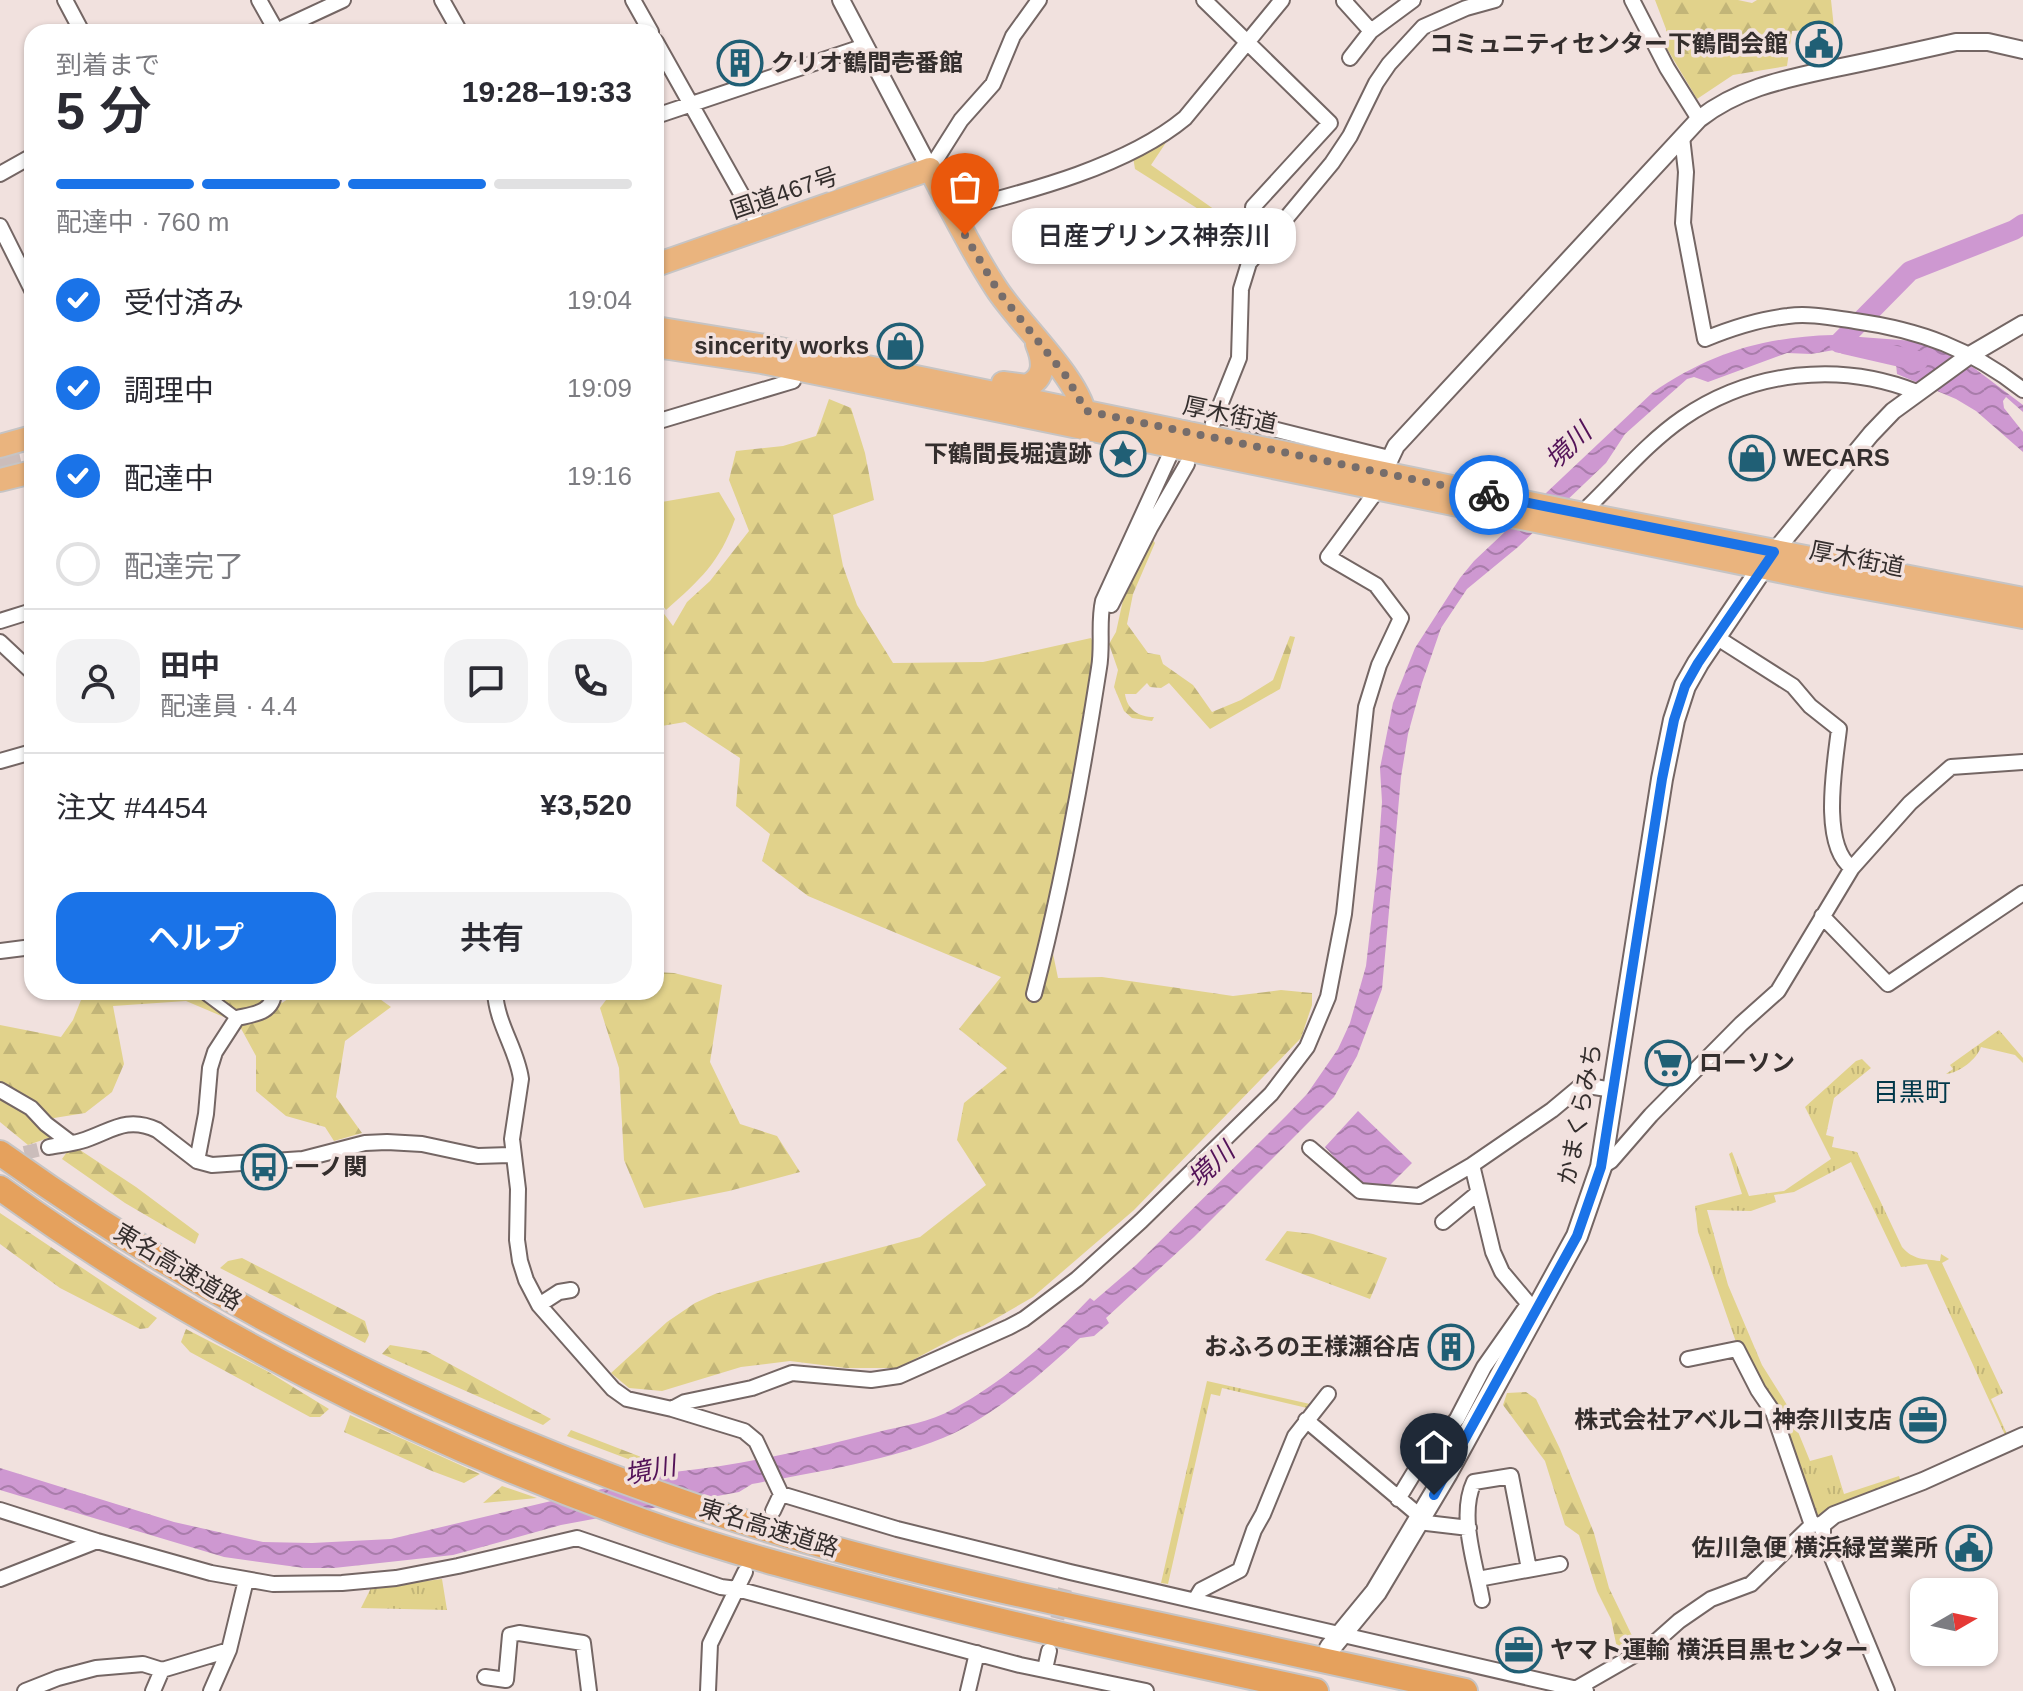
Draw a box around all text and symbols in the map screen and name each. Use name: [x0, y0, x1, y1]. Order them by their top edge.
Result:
public building icon: コミュニティセンター下鶴間会館: [1795, 20, 1843, 68]
place label: コミュニティセンター下鶴間会館: [1429, 30, 1788, 57]
building icon: クリオ鶴間壱番館: [716, 39, 764, 87]
place label: クリオ鶴間壱番館: [771, 49, 963, 76]
text: 到着まで: [56, 50, 160, 80]
text: 19:28–19:33: [462, 75, 632, 108]
text: 5 分: [56, 82, 151, 140]
pin: [931, 153, 999, 235]
street label: 国道467号: [726, 162, 841, 224]
icon: bag: [943, 165, 987, 209]
text: 配達中 · 760 m: [56, 207, 229, 237]
callout: 日産プリンス神奈川: [1013, 207, 1297, 263]
text: 日産プリンス神奈川: [1037, 221, 1271, 251]
icon: check: [56, 278, 100, 322]
text: 19:04: [567, 285, 632, 315]
text: 受付済み: [124, 286, 244, 319]
shop icon: sincerity works: [876, 322, 924, 370]
place label: sincerity works: [694, 332, 869, 359]
icon: check: [56, 366, 100, 410]
text: 19:09: [567, 373, 632, 403]
text: 調理中: [124, 374, 214, 407]
street label: 厚木街道: [1180, 391, 1280, 438]
water label: 境川: [1539, 415, 1599, 475]
place icon: 下鶴間長堀遺跡: [1099, 430, 1147, 478]
shop icon: WECARS: [1728, 434, 1776, 482]
place label: 下鶴間長堀遺跡: [924, 440, 1092, 467]
place label: WECARS: [1783, 444, 1890, 471]
icon: check: [56, 454, 100, 498]
courier: [1449, 455, 1529, 535]
text: 19:16: [567, 461, 632, 491]
text: 配達中: [124, 462, 214, 495]
icon: bike: [1467, 473, 1511, 517]
street label: 厚木街道: [1807, 536, 1907, 581]
text: 配達完了: [124, 550, 244, 583]
button: person: [56, 639, 140, 723]
button: chat: [444, 639, 528, 723]
button: phone: [548, 639, 632, 723]
text: 田中: [160, 649, 220, 682]
text: 配達員 · 4.4: [160, 691, 297, 721]
text: ¥3,520: [540, 788, 632, 821]
text: 注文 #4454: [56, 791, 208, 824]
button: ヘルプ: [56, 892, 336, 984]
button: 共有: [352, 892, 632, 984]
supermarket icon: ローソン: [1644, 1039, 1692, 1087]
street label: かまくらみち: [1553, 1041, 1606, 1187]
place label: ローソン: [1699, 1049, 1795, 1076]
district label: 目黒町: [1873, 1077, 1951, 1107]
water label: 境川: [1182, 1134, 1242, 1194]
bus stop icon: 一ノ関: [240, 1143, 288, 1191]
place label: 一ノ関: [295, 1153, 367, 1180]
street label: 東名高速道路: [110, 1218, 247, 1315]
building icon: おふろの王様瀬谷店: [1427, 1323, 1475, 1371]
place label: おふろの王様瀬谷店: [1204, 1333, 1420, 1360]
office icon: 株式会社アベルコ 神奈川支店: [1899, 1396, 1947, 1444]
place label: 株式会社アベルコ 神奈川支店: [1574, 1406, 1892, 1433]
pin: [1400, 1413, 1468, 1495]
icon: home: [1412, 1425, 1456, 1469]
water label: 境川: [622, 1450, 681, 1490]
street label: 東名高速道路: [696, 1494, 842, 1561]
public building icon: 佐川急便 横浜緑営業所: [1945, 1524, 1993, 1572]
place label: 佐川急便 横浜緑営業所: [1691, 1534, 1938, 1561]
north arrow: [1910, 1578, 1998, 1666]
map controls: [1910, 1578, 1998, 1666]
office icon: ヤマト運輸 横浜目黒センター: [1495, 1626, 1543, 1674]
place label: ヤマト運輸 横浜目黒センター: [1550, 1636, 1869, 1663]

